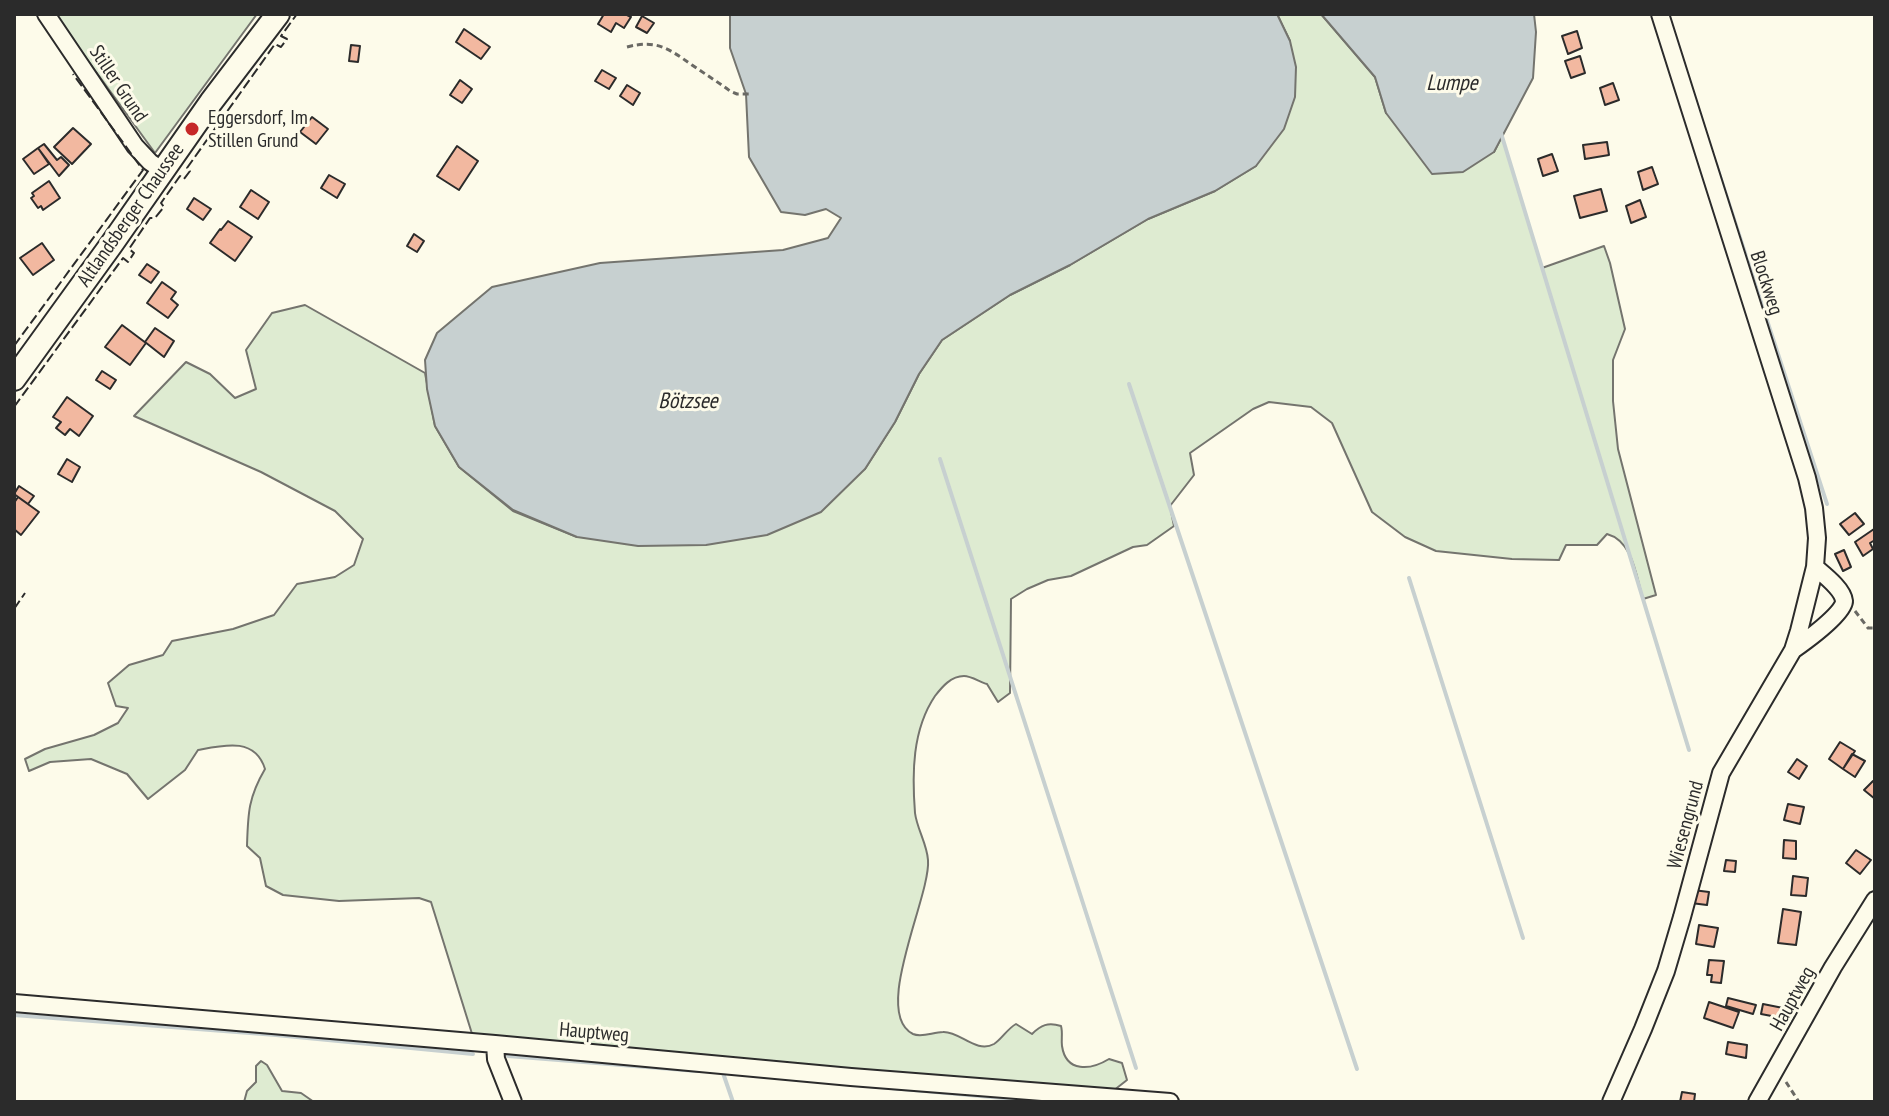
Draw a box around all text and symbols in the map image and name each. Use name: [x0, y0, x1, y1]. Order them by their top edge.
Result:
street label: Stiller Grund: [84, 41, 152, 127]
water label: Lumpe: [1426, 71, 1478, 97]
place label: Eggersdorf, Im Stillen Grund: [208, 106, 308, 153]
marker: Eggersdorf, Im Stillen Grund: [183, 120, 201, 138]
street label: Altlandsberger Chaussee: [72, 138, 190, 292]
street label: Blockweg: [1744, 248, 1788, 318]
water label: Bötzsee: [658, 389, 718, 415]
street label: Wiesengrund: [1663, 778, 1709, 872]
street label: Hauptweg: [1766, 963, 1820, 1035]
street label: Hauptweg: [558, 1018, 630, 1048]

